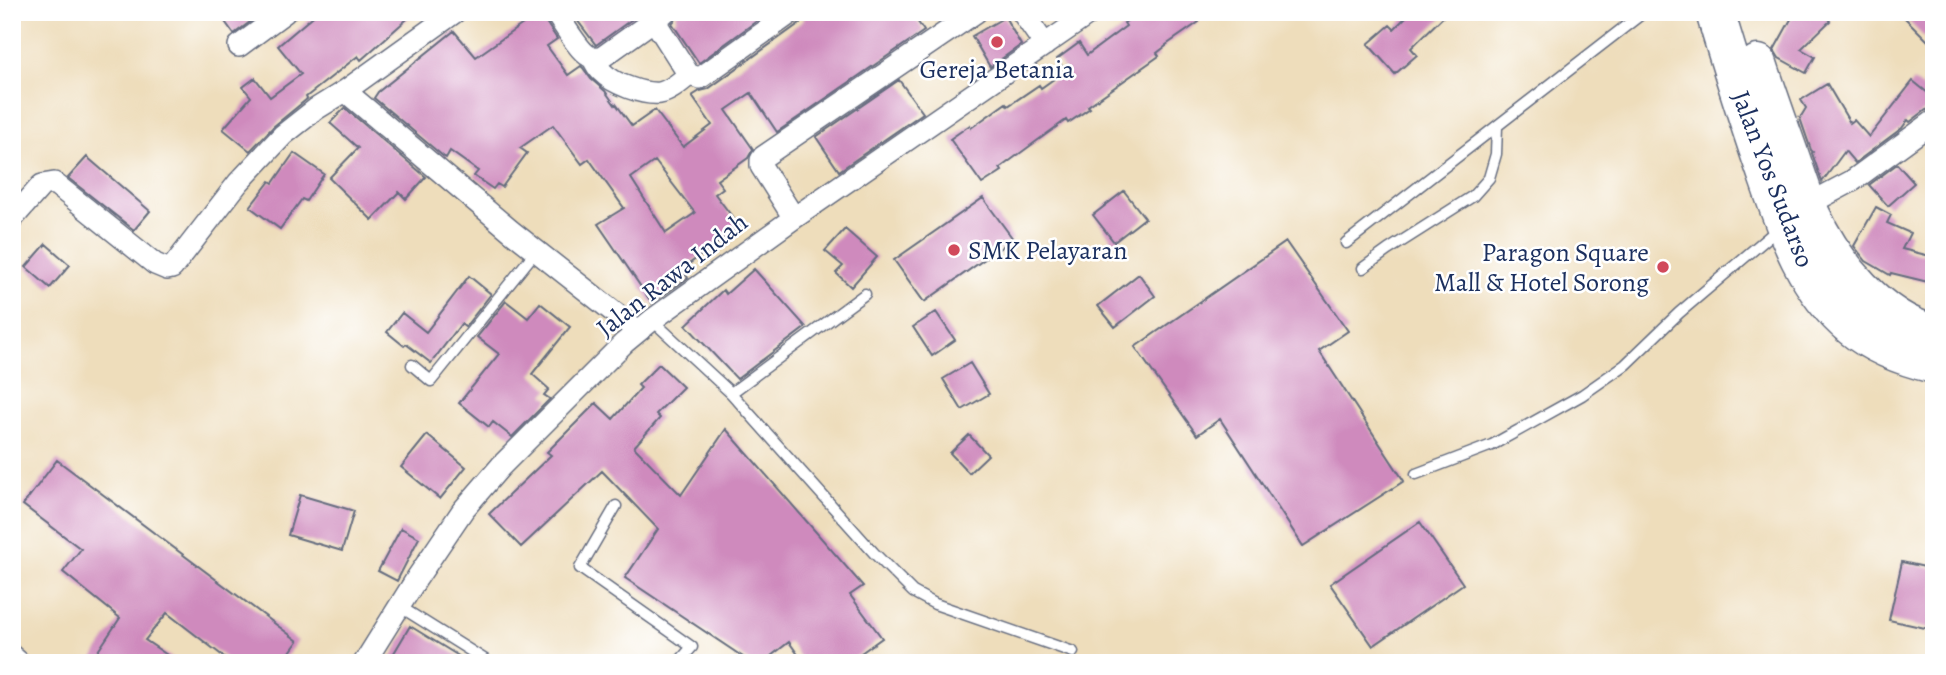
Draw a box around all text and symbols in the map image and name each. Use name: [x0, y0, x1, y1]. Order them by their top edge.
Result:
marker: Gereja Betania: [989, 34, 1005, 50]
place label: Gereja Betania: [920, 52, 1074, 87]
street label: Jalan Yos Sudarso: [1723, 86, 1823, 272]
street label: Jalan Rawa Indah: [589, 205, 755, 345]
place label: SMK Pelayaran: [968, 233, 1127, 268]
place label: Paragon Square Mall & Hotel Sorong: [1434, 235, 1649, 300]
marker: SMK Pelayaran: [946, 242, 962, 258]
marker: Paragon Square Mall & Hotel Sorong: [1655, 259, 1671, 275]

